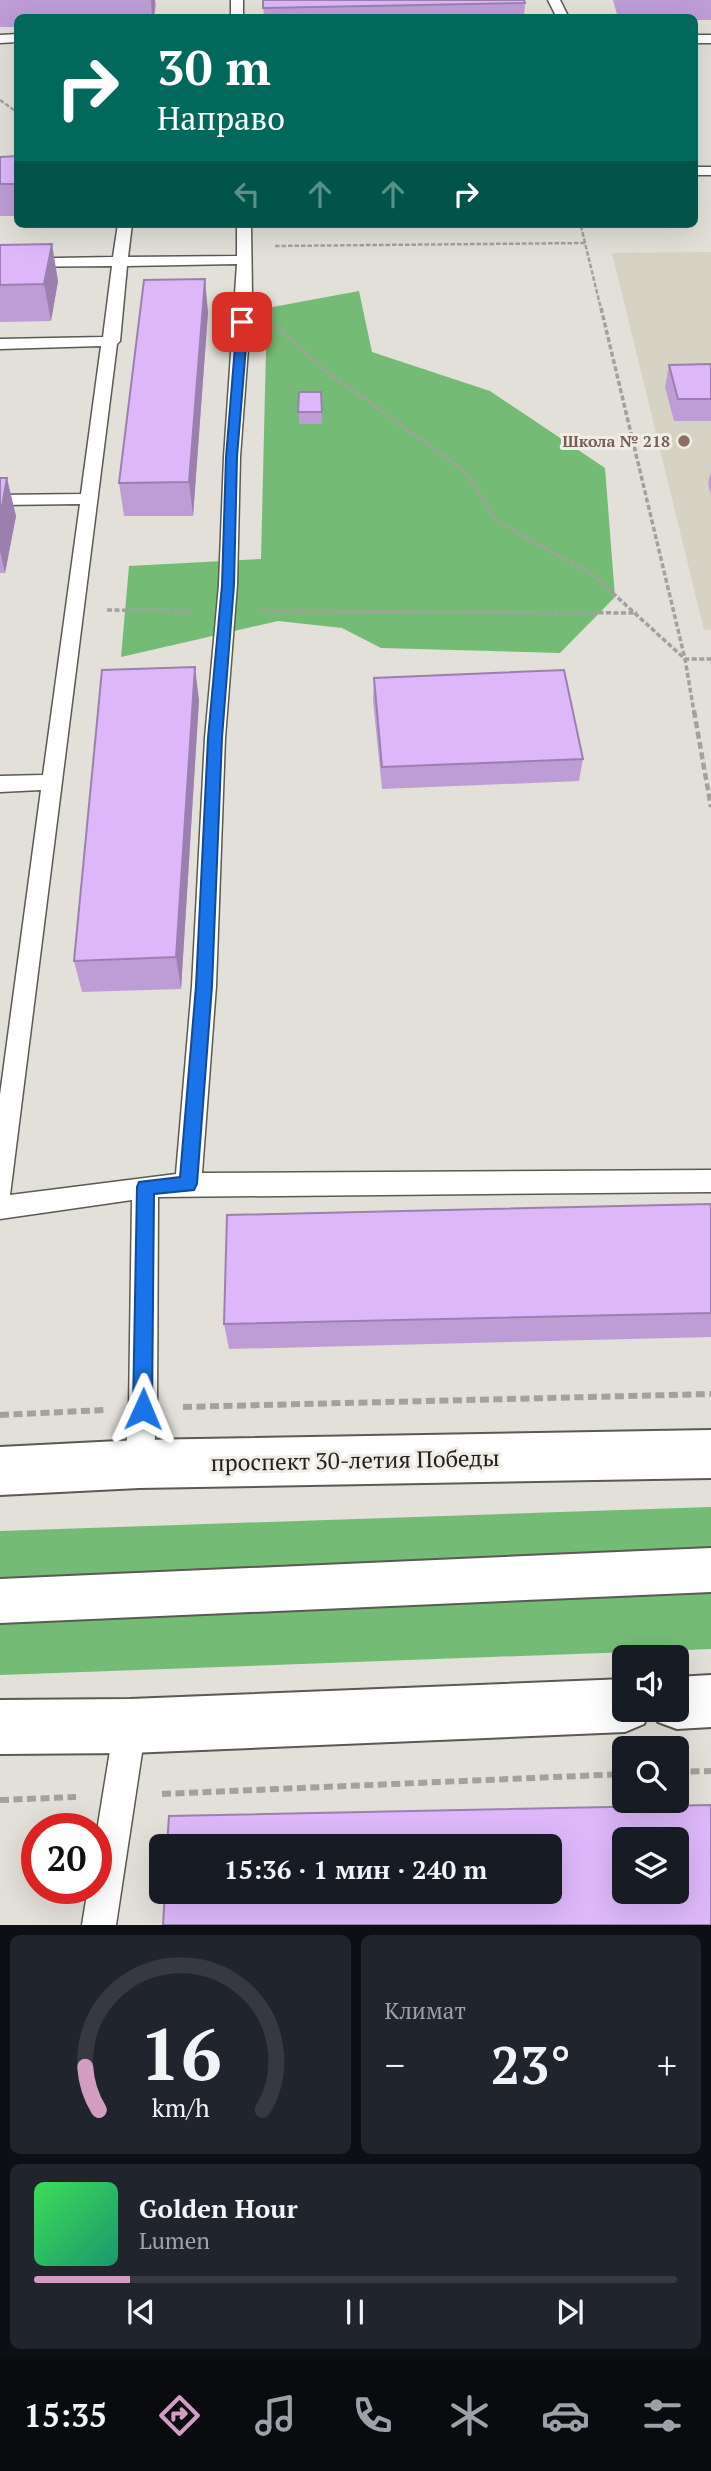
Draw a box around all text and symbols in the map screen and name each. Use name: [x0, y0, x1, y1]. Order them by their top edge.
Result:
text: 30 m: [157, 34, 271, 99]
icon: right: [42, 42, 133, 133]
text: Направо: [157, 97, 285, 139]
icon: left: [228, 175, 266, 213]
icon: ahead: [301, 175, 339, 213]
icon: ahead: [374, 175, 412, 213]
icon: right: [447, 175, 485, 213]
pin: [212, 292, 272, 352]
icon: arrive: [223, 303, 261, 341]
place label: Школа № 218: [563, 430, 670, 452]
marker: Школа № 218: [676, 433, 692, 449]
position arrow: [106, 1372, 180, 1446]
street label: проспект 30-летия Победы: [210, 1442, 500, 1478]
map controls: [612, 1645, 689, 1904]
button: sound: [612, 1645, 689, 1722]
button: search: [612, 1736, 689, 1813]
speed limit sign: 20: [21, 1813, 112, 1904]
button: layers: [612, 1827, 689, 1904]
text: 15:36 · 1 мин · 240 m: [224, 1852, 487, 1886]
text: Климат: [385, 1995, 466, 2026]
text: 16: [139, 2005, 221, 2102]
text: 23°: [491, 2030, 571, 2099]
text: −: [385, 2040, 405, 2090]
text: +: [657, 2040, 677, 2090]
text: km/h: [151, 2091, 209, 2124]
text: Golden Hour: [139, 2191, 298, 2225]
text: Lumen: [139, 2225, 210, 2256]
icon: previous: [122, 2293, 160, 2331]
icon: pause: [336, 2293, 374, 2331]
icon: next: [551, 2293, 589, 2331]
icon: directions: [155, 2391, 204, 2440]
icon: music: [251, 2391, 300, 2440]
icon: phone: [348, 2391, 397, 2440]
icon: climate: [445, 2391, 494, 2440]
icon: car: [541, 2391, 590, 2440]
icon: filters: [638, 2391, 687, 2440]
text: 15:35: [24, 2394, 107, 2436]

